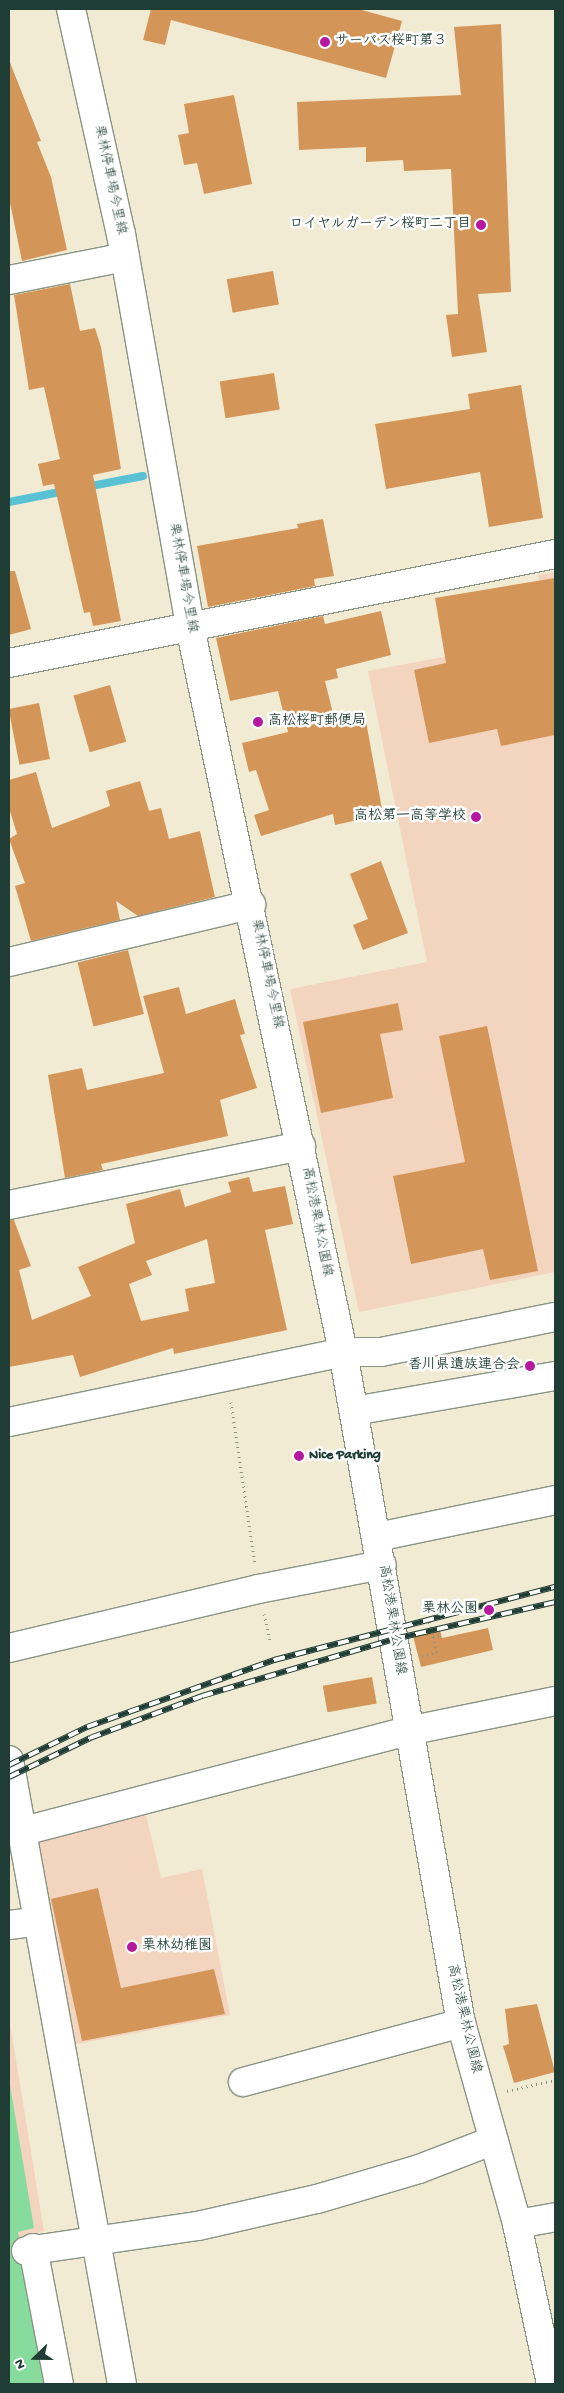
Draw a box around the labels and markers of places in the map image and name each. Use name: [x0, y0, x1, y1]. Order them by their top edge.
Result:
place label: サーパス桜町第３: [335, 34, 447, 50]
marker: サーパス桜町第３: [319, 36, 331, 48]
place label: ロイヤルガーデン桜町二丁目: [289, 217, 471, 233]
marker: ロイヤルガーデン桜町二丁目: [475, 219, 487, 231]
place label: 高松桜町郵便局: [268, 714, 366, 730]
marker: 高松桜町郵便局: [252, 716, 264, 728]
place label: 高松第一高等学校: [354, 809, 466, 825]
marker: 高松第一高等学校: [470, 811, 482, 823]
place label: 香川県遺族連合会: [408, 1358, 520, 1374]
marker: 香川県遺族連合会: [524, 1360, 536, 1372]
place label: Nice Parking: [309, 1448, 381, 1464]
marker: Nice Parking: [293, 1450, 305, 1462]
place label: 栗林公園: [422, 1602, 478, 1618]
marker: 栗林公園: [482, 1603, 496, 1617]
place label: 栗林幼稚園: [142, 1939, 212, 1955]
marker: 栗林幼稚園: [126, 1941, 138, 1953]

